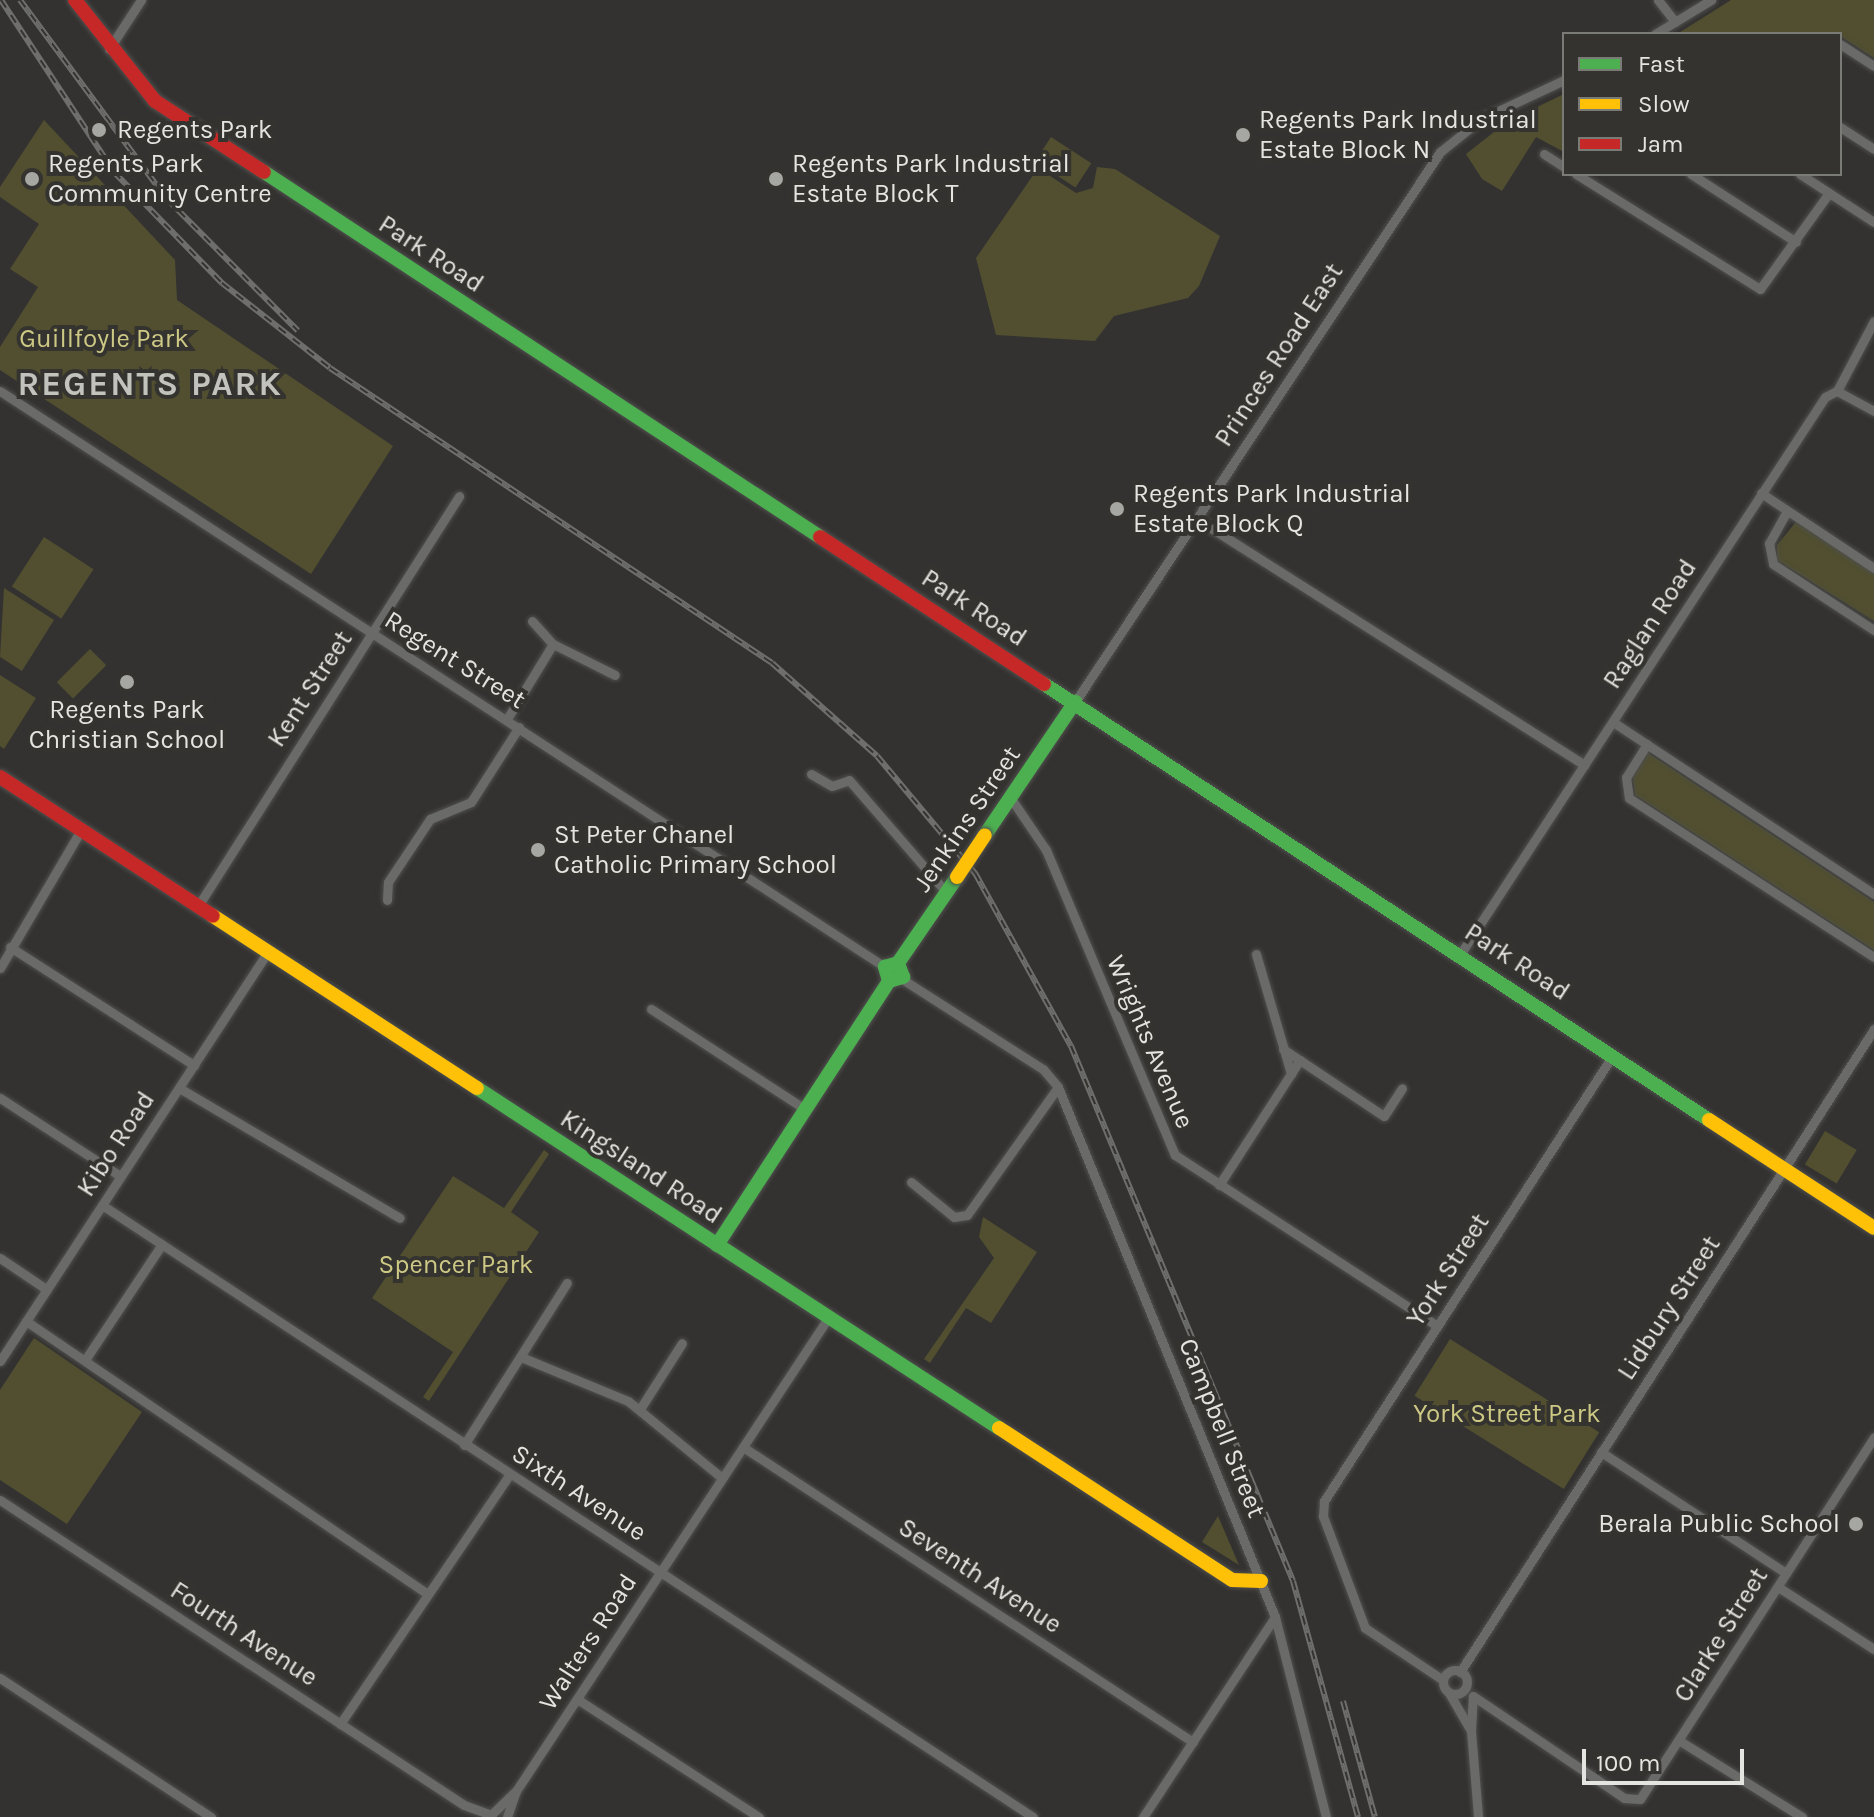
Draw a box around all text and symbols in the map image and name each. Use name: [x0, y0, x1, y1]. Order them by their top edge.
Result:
legend: [1562, 32, 1842, 176]
text: Fast: [1638, 50, 1685, 78]
text: Slow: [1638, 90, 1690, 118]
place label: Regents Park Industrial Estate Block N: [1259, 104, 1537, 166]
place label: Regents Park: [117, 114, 272, 146]
marker: Regents Park: [88, 119, 110, 141]
marker: Regents Park Industrial Estate Block N: [1234, 126, 1252, 144]
text: Jam: [1638, 130, 1683, 158]
place label: Regents Park Community Centre: [48, 148, 272, 210]
place label: Regents Park Industrial Estate Block T: [792, 148, 1070, 210]
marker: Regents Park Community Centre: [23, 170, 41, 188]
marker: Regents Park Industrial Estate Block T: [767, 170, 785, 188]
street label: Park Road: [373, 209, 489, 299]
street label: Princes Road East: [1208, 258, 1350, 452]
park label: Guillfoyle Park: [19, 323, 189, 355]
district label: REGENTS PARK: [17, 365, 283, 405]
place label: Regents Park Industrial Estate Block Q: [1133, 478, 1411, 540]
marker: Regents Park Industrial Estate Block Q: [1108, 500, 1126, 518]
street label: Raglan Road: [1597, 553, 1703, 695]
street label: Park Road: [916, 563, 1032, 653]
street label: Regent Street: [379, 604, 531, 716]
street label: Kent Street: [261, 625, 359, 753]
marker: Regents Park Christian School: [118, 673, 136, 691]
place label: Regents Park Christian School: [29, 694, 225, 756]
street label: Jenkins Street: [907, 740, 1027, 898]
place label: St Peter Chanel Catholic Primary School: [554, 819, 837, 880]
marker: St Peter Chanel Catholic Primary School: [529, 841, 547, 859]
street label: Park Road: [1459, 917, 1575, 1007]
street label: Wrights Avenue: [1099, 951, 1201, 1133]
street label: Kibo Road: [70, 1086, 162, 1202]
street label: Kingsland Road: [554, 1103, 728, 1231]
street label: York Street: [1400, 1208, 1496, 1332]
street label: Lidbury Street: [1611, 1230, 1727, 1386]
park label: Spencer Park: [378, 1249, 534, 1281]
street label: Campbell Street: [1172, 1334, 1272, 1522]
park label: York Street Park: [1413, 1398, 1601, 1430]
street label: Sixth Avenue: [506, 1438, 652, 1548]
place label: Berala Public School: [1598, 1508, 1840, 1540]
street label: Seventh Avenue: [893, 1512, 1067, 1640]
marker: Berala Public School: [1847, 1515, 1865, 1533]
street label: Clarke Street: [1667, 1562, 1775, 1708]
street label: Walters Road: [532, 1568, 644, 1716]
street label: Fourth Avenue: [164, 1575, 324, 1693]
scale bar: [1586, 1733, 1748, 1783]
text: 100 m: [1596, 1749, 1661, 1777]

